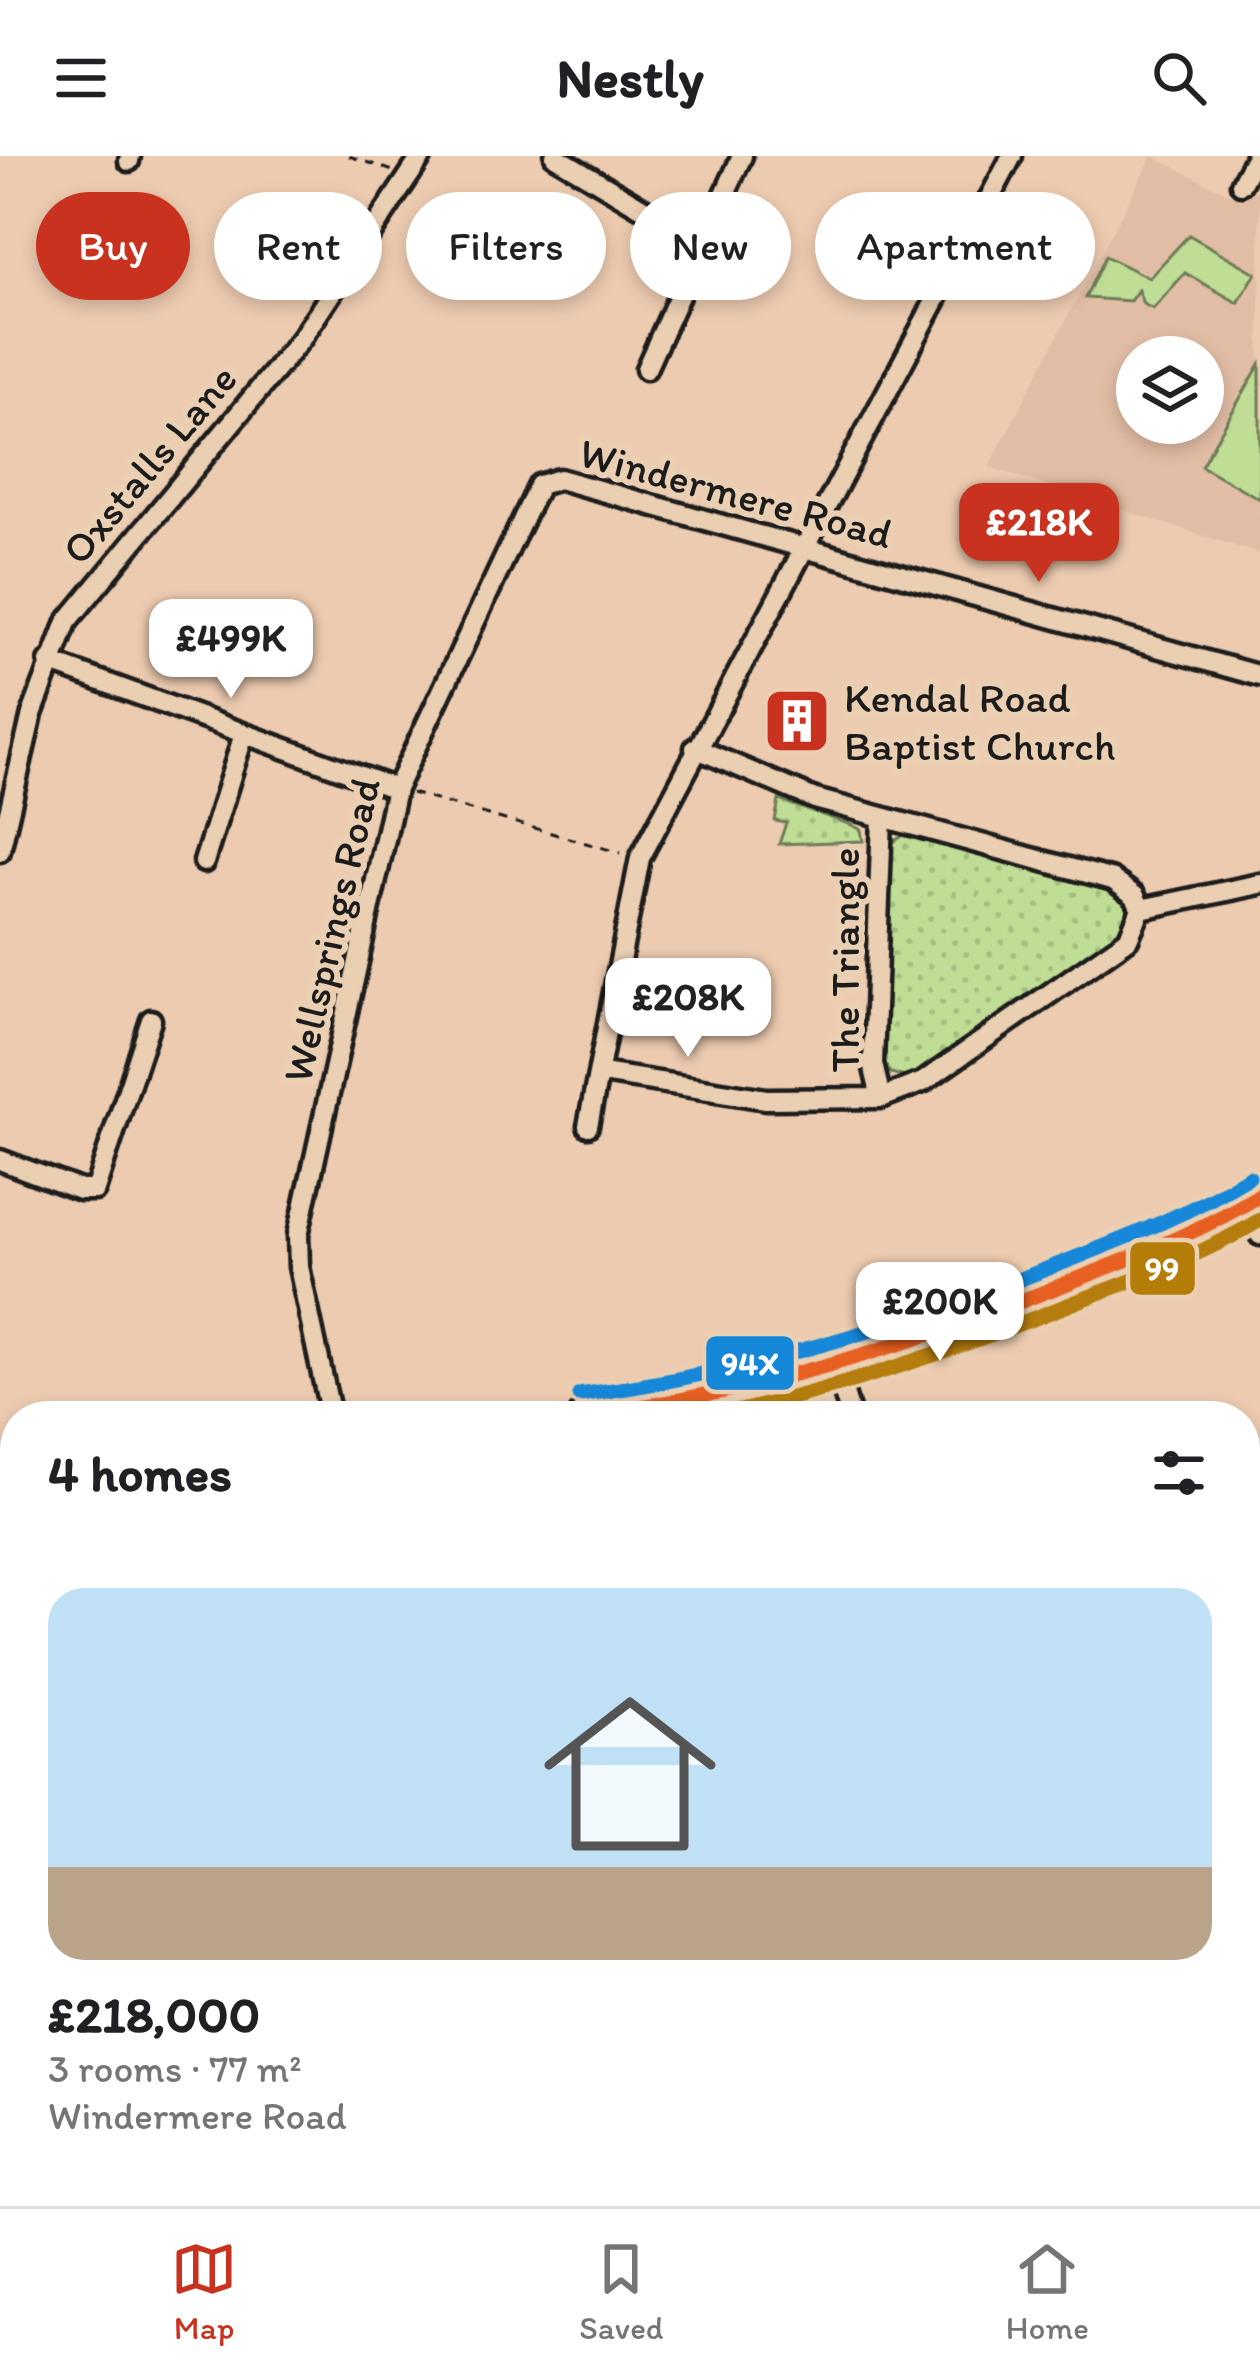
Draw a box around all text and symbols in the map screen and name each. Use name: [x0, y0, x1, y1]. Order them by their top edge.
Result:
icon: menu: [48, 45, 114, 111]
icon: search: [1146, 45, 1212, 111]
text: Nestly: [556, 46, 704, 111]
chip: Buy: [36, 192, 190, 300]
chip: Rent: [214, 192, 382, 300]
chip: Filters: [406, 192, 606, 300]
chip: New: [630, 192, 791, 300]
chip: Apartment: [815, 192, 1095, 300]
map controls: [1116, 336, 1224, 444]
button: layers: [1116, 336, 1224, 444]
street label: Oxstalls Lane: [51, 354, 247, 574]
street label: Windermere Road: [574, 427, 898, 559]
pin: £218K: [955, 483, 1123, 585]
text: £218K: [986, 498, 1092, 545]
pin: £499K: [147, 599, 315, 701]
text: £499K: [176, 614, 286, 661]
place label: Kendal Road Baptist Church: [844, 672, 1116, 771]
building icon: Kendal Road Baptist Church: [762, 686, 832, 756]
street label: Wellsprings Road: [271, 773, 391, 1087]
street label: The Triangle: [819, 848, 870, 1072]
pin: £208K: [604, 958, 772, 1060]
text: £208K: [632, 973, 744, 1020]
line badge: 99: [1128, 1240, 1197, 1297]
text: 99: [1145, 1249, 1179, 1288]
pin: £200K: [856, 1262, 1024, 1364]
text: £200K: [883, 1277, 997, 1324]
line badge: 94X: [704, 1334, 796, 1392]
text: 94X: [721, 1344, 780, 1383]
icon: filters: [1146, 1440, 1212, 1506]
text: 4 homes: [48, 1443, 232, 1504]
icon: home: [522, 1666, 738, 1882]
text: £218,000: [48, 1984, 260, 2045]
text: 3 rooms · 77 m²: [48, 2045, 302, 2092]
text: Windermere Road: [48, 2092, 347, 2139]
tab: Map: [171, 2236, 237, 2347]
tab: Saved: [579, 2236, 663, 2347]
tab: Home: [1006, 2236, 1089, 2347]

